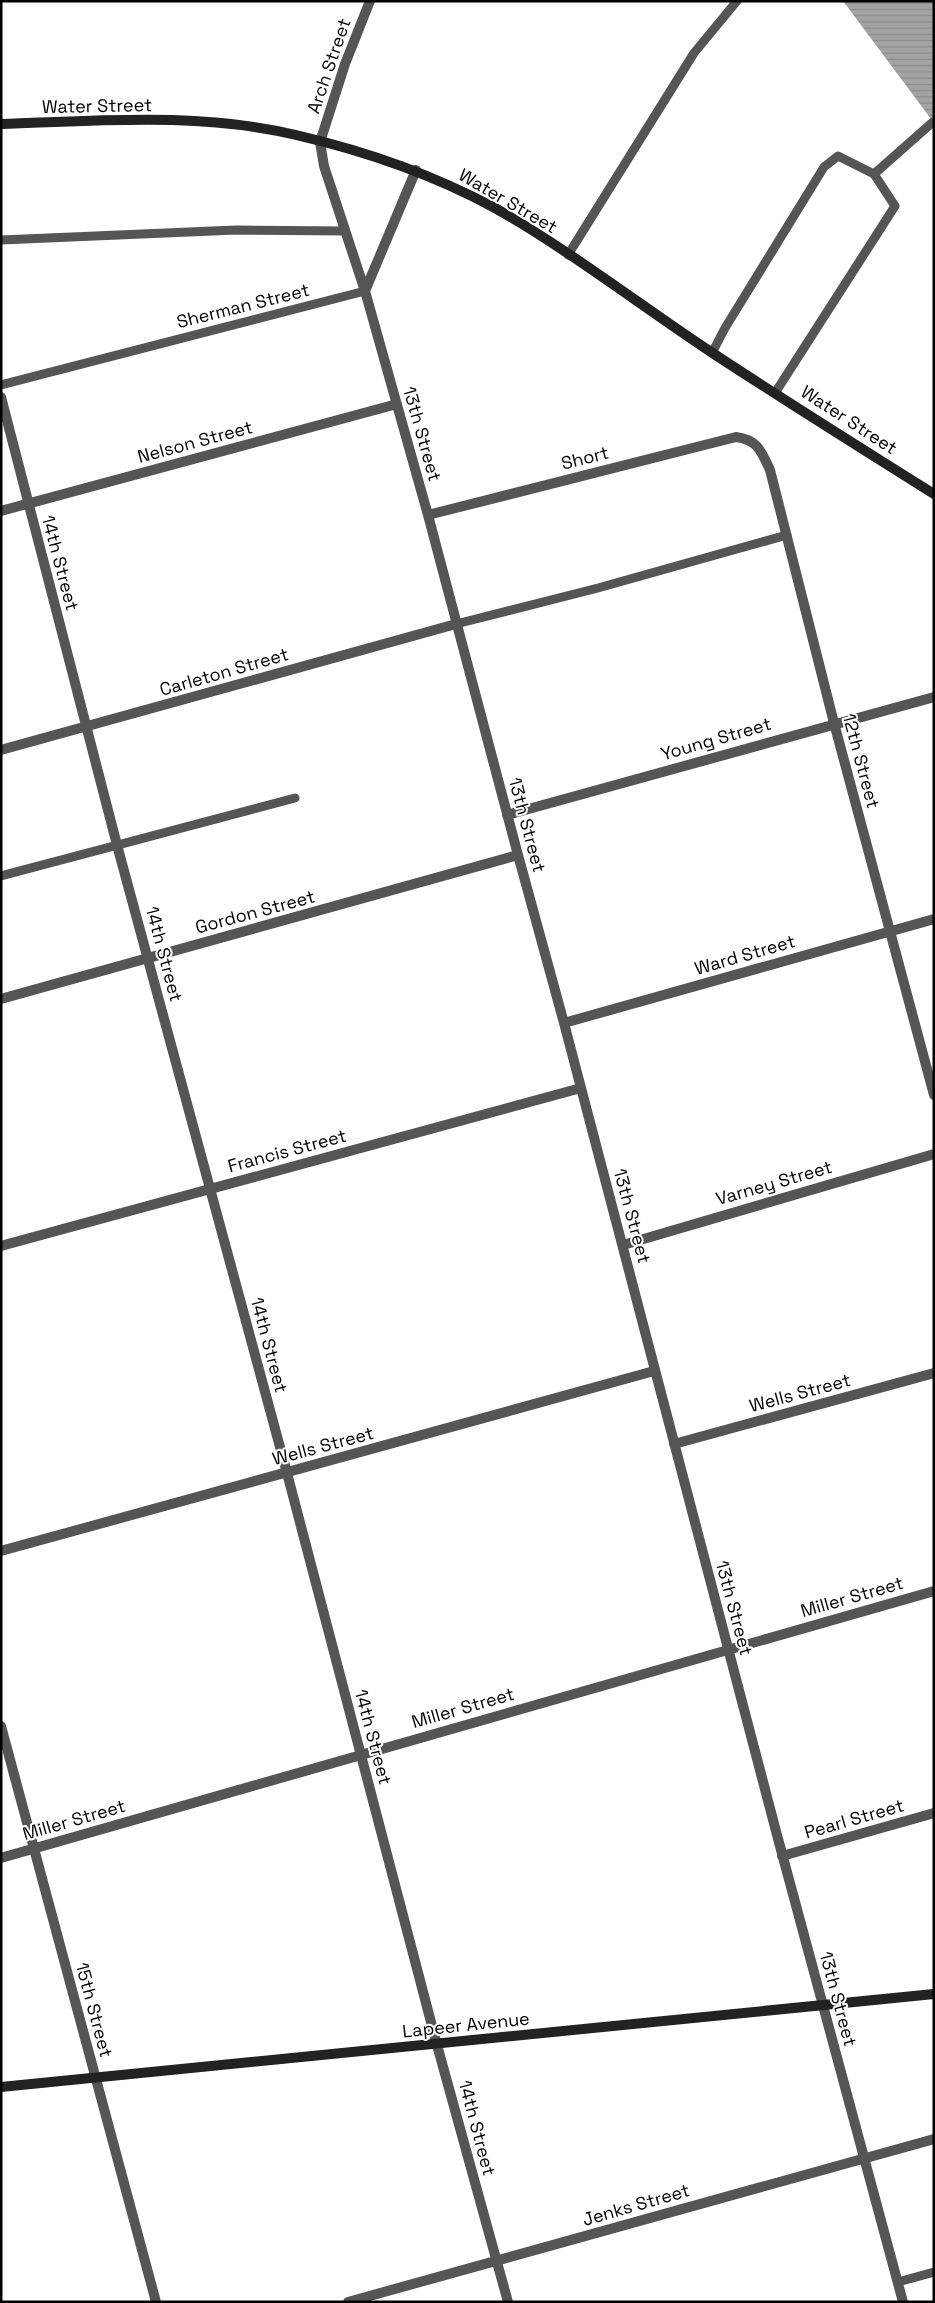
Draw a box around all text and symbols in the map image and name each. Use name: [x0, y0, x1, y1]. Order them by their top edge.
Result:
street label: Arch Street: [302, 15, 356, 116]
street label: Water Street: [42, 93, 152, 118]
street label: Water Street: [455, 163, 562, 238]
street label: Sherman Street: [174, 278, 312, 333]
street label: Water Street: [797, 380, 902, 459]
street label: 13th Street: [398, 384, 447, 484]
street label: Nelson Street: [135, 415, 255, 468]
street label: Short: [559, 441, 611, 475]
street label: 14th Street: [37, 513, 84, 613]
street label: Carleton Street: [157, 642, 291, 701]
street label: 12th Street: [838, 711, 885, 811]
street label: Young Street: [658, 712, 774, 765]
street label: 13th Street: [504, 775, 551, 875]
street label: Gordon Street: [193, 885, 317, 939]
street label: 14th Street: [141, 904, 188, 1004]
street label: Ward Street: [692, 929, 798, 980]
street label: Francis Street: [225, 1124, 349, 1177]
street label: Varney Street: [713, 1155, 835, 1210]
street label: 13th Street: [609, 1166, 656, 1266]
street label: 14th Street: [246, 1295, 293, 1395]
street label: Wells Street: [747, 1368, 853, 1417]
street label: Wells Street: [270, 1421, 376, 1470]
street label: 13th Street: [711, 1558, 758, 1658]
street label: Miller Street: [798, 1571, 906, 1622]
street label: Miller Street: [409, 1682, 517, 1733]
street label: 14th Street: [350, 1687, 397, 1787]
street label: Pearl Street: [801, 1793, 906, 1844]
street label: Miller Street: [20, 1794, 128, 1845]
street label: 13th Street: [815, 1949, 862, 2049]
street label: 15th Street: [71, 1960, 118, 2060]
street label: Lapeer Avenue: [401, 2006, 531, 2043]
street label: 14th Street: [454, 2078, 501, 2178]
street label: Jenks Street: [580, 2178, 692, 2231]

